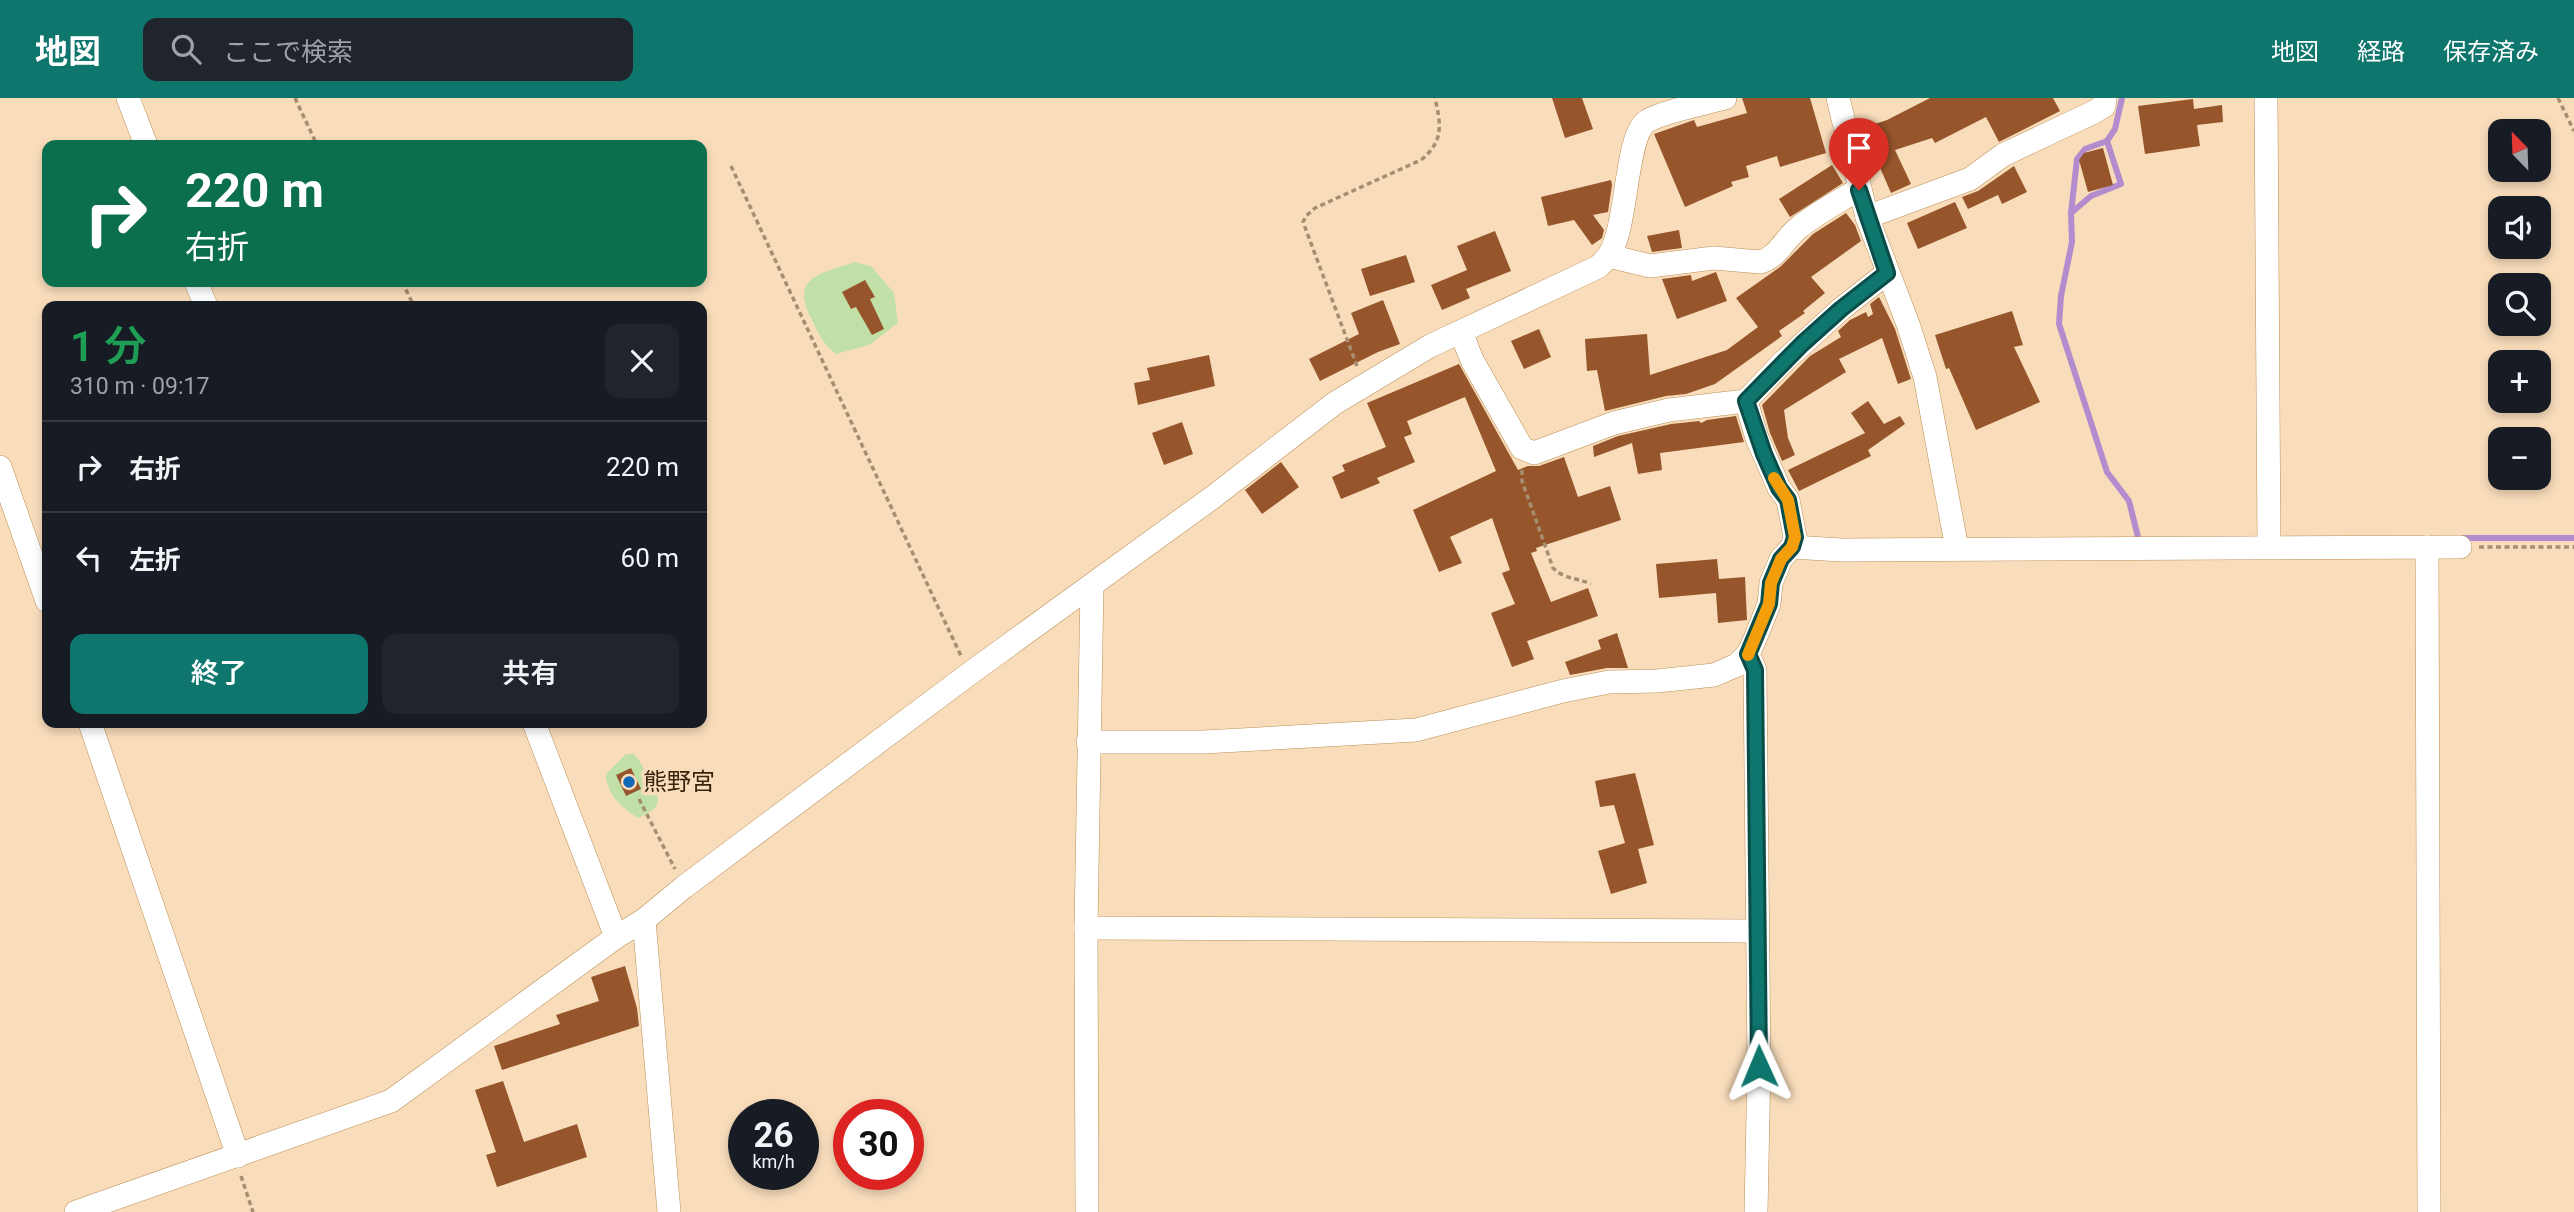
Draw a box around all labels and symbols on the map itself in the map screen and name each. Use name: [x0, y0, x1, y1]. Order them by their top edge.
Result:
pin: [1829, 118, 1889, 190]
north arrow: [2488, 119, 2552, 182]
place label: 熊野宮: [643, 768, 715, 796]
marker: 熊野宮: [621, 774, 637, 790]
position arrow: [1722, 1029, 1796, 1103]
speed limit sign: 30: [833, 1099, 924, 1190]

